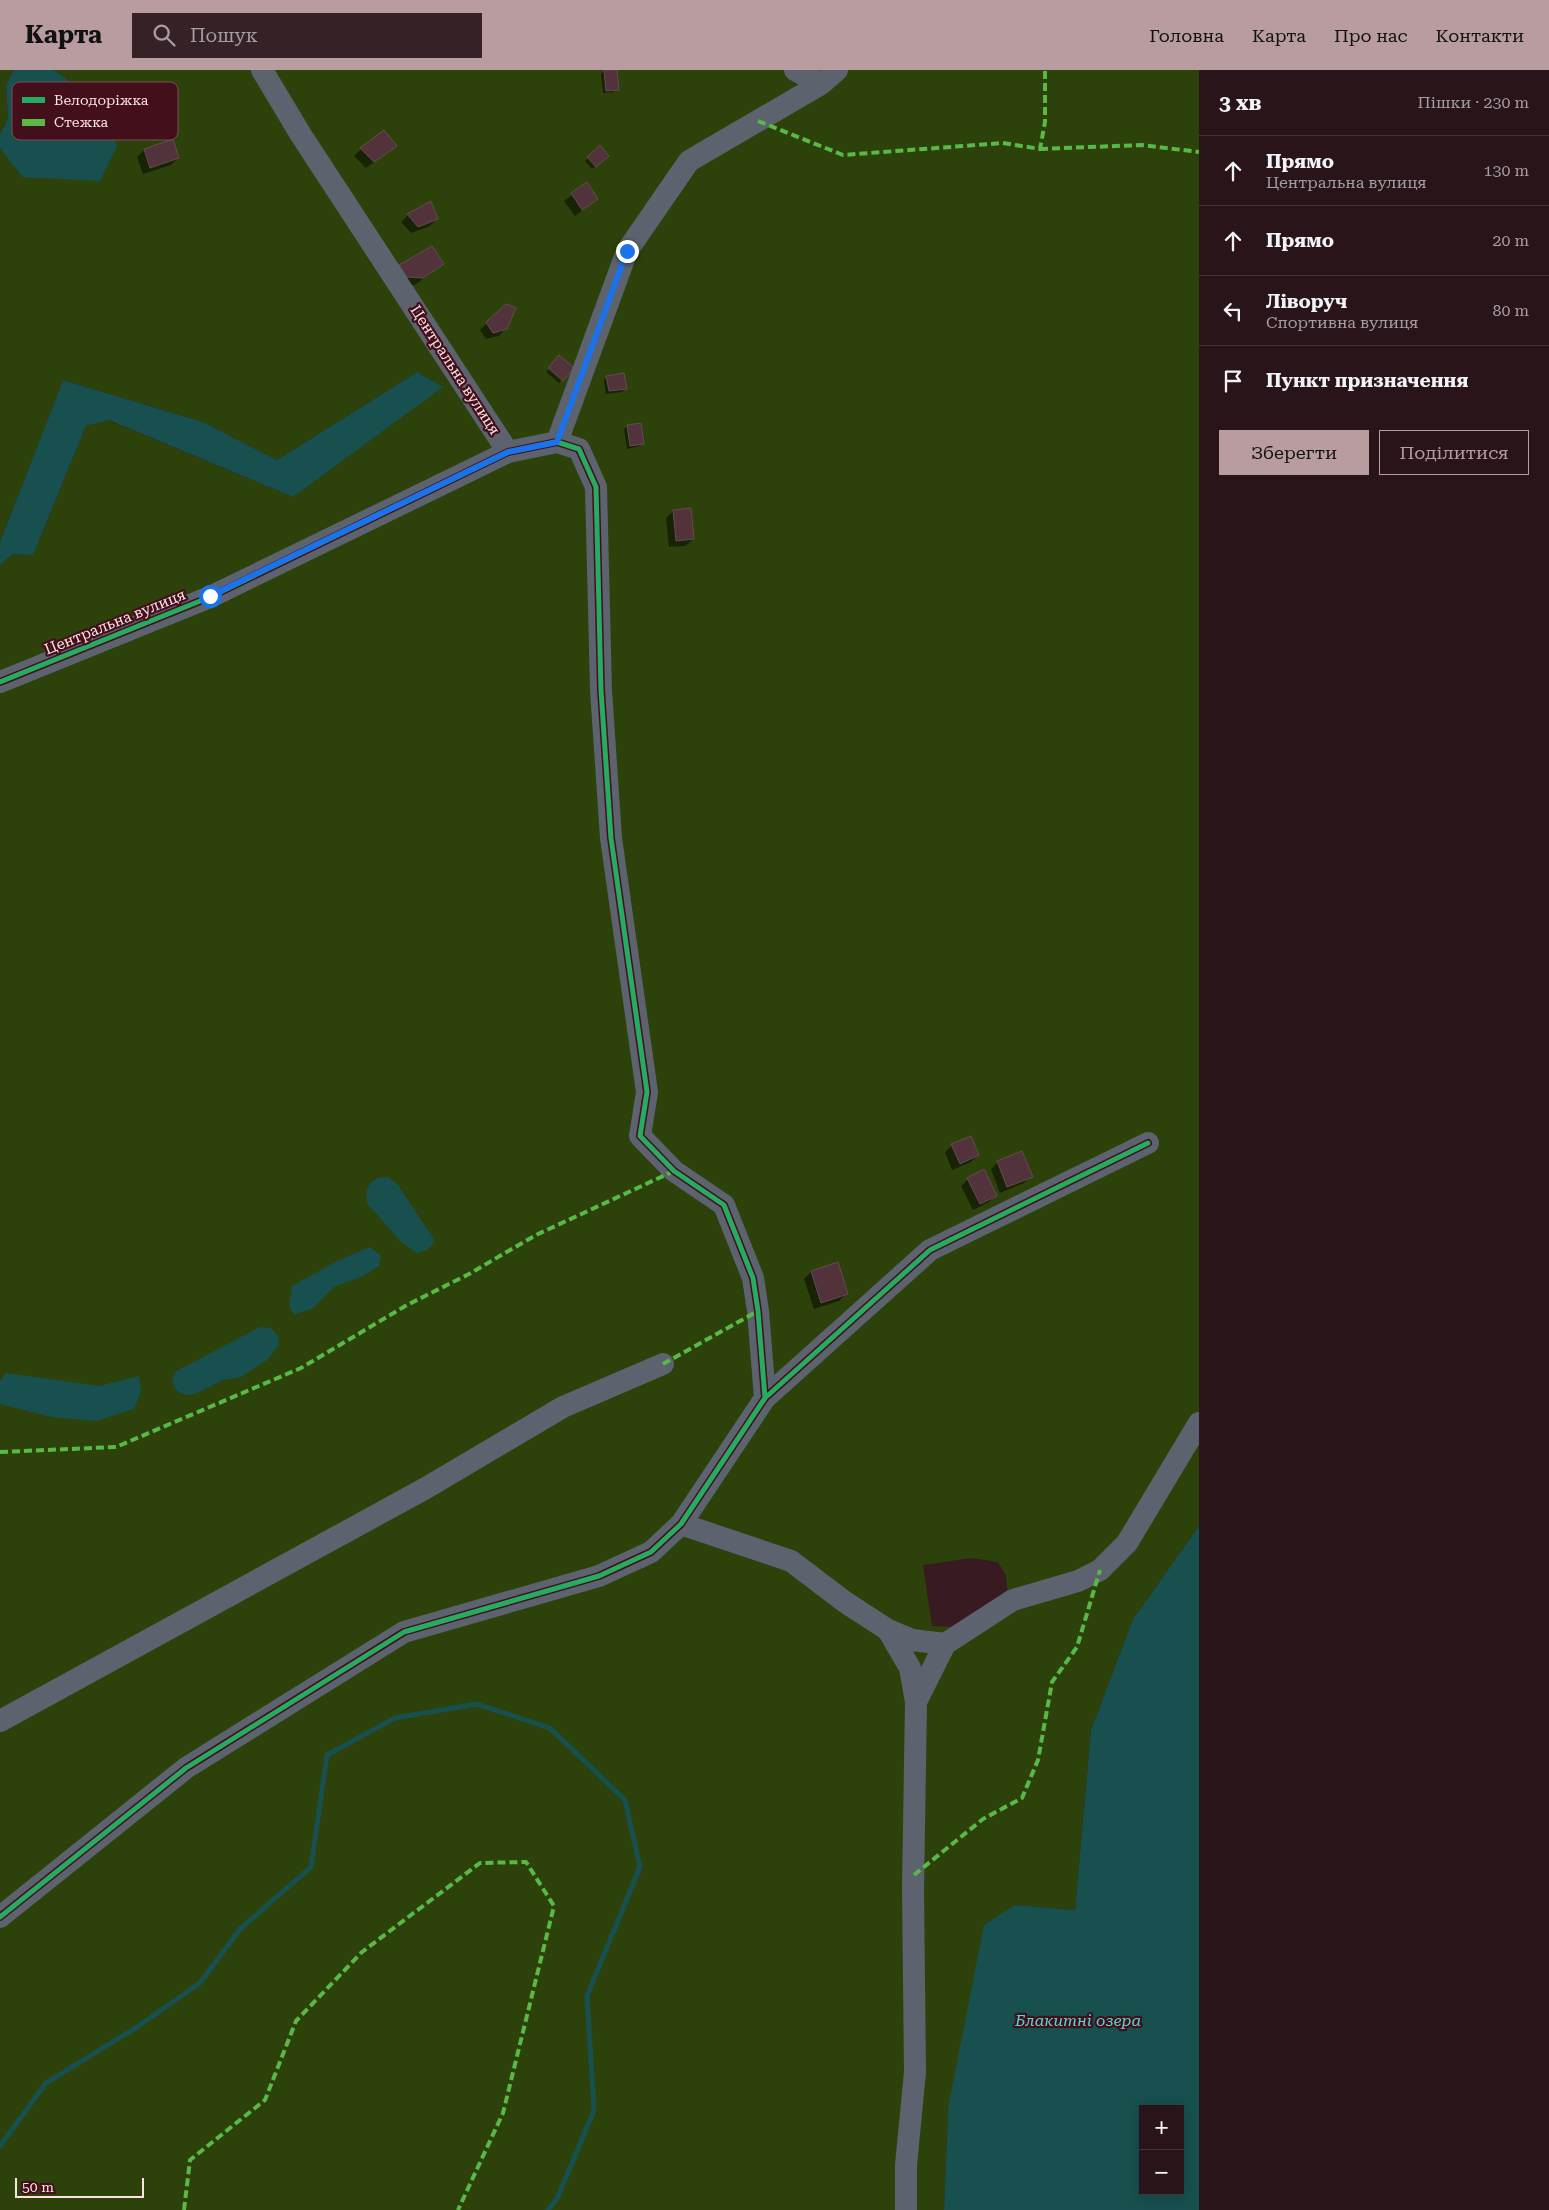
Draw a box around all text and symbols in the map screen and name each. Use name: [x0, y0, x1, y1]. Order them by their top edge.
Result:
search box: [132, 13, 482, 58]
text: Карта: [25, 21, 102, 49]
icon: search: [150, 21, 178, 49]
text: Пошук: [190, 24, 258, 47]
text: Головна: [1149, 25, 1224, 46]
text: Карта: [1252, 25, 1306, 46]
text: Про нас: [1334, 25, 1407, 46]
text: Контакти: [1435, 25, 1524, 46]
legend: [12, 82, 178, 140]
text: 3 хв: [1219, 91, 1262, 115]
text: Велодоріжка: [54, 92, 149, 108]
text: Пішки · 230 m: [1418, 93, 1529, 112]
text: Стежка: [54, 114, 109, 130]
text: Прямо: [1266, 150, 1334, 173]
icon: ahead: [1219, 157, 1247, 185]
text: 130 m: [1483, 161, 1529, 180]
text: Центральна вулиця: [1266, 173, 1427, 192]
icon: ahead: [1219, 227, 1247, 255]
text: Прямо: [1266, 229, 1334, 252]
text: 20 m: [1492, 231, 1529, 250]
route end: [616, 240, 639, 263]
text: Ліворуч: [1266, 290, 1347, 313]
icon: left: [1219, 297, 1247, 325]
text: 80 m: [1492, 301, 1529, 320]
street label: Центральна вулиця: [406, 302, 504, 438]
text: Спортивна вулиця: [1266, 313, 1418, 332]
icon: arrive: [1219, 367, 1247, 395]
text: Пункт призначення: [1266, 369, 1468, 392]
button: Зберегти: [1219, 430, 1369, 475]
button: Поділитися: [1379, 430, 1529, 475]
street label: Центральна вулиця: [42, 585, 188, 659]
route start: [199, 585, 222, 608]
water label: Блакитні озера: [1014, 2011, 1141, 2030]
map controls: [1139, 2105, 1184, 2195]
button: +: [1139, 2105, 1184, 2150]
button: −: [1139, 2150, 1184, 2195]
scale bar: [15, 2175, 144, 2198]
text: 50 m: [22, 2179, 54, 2195]

